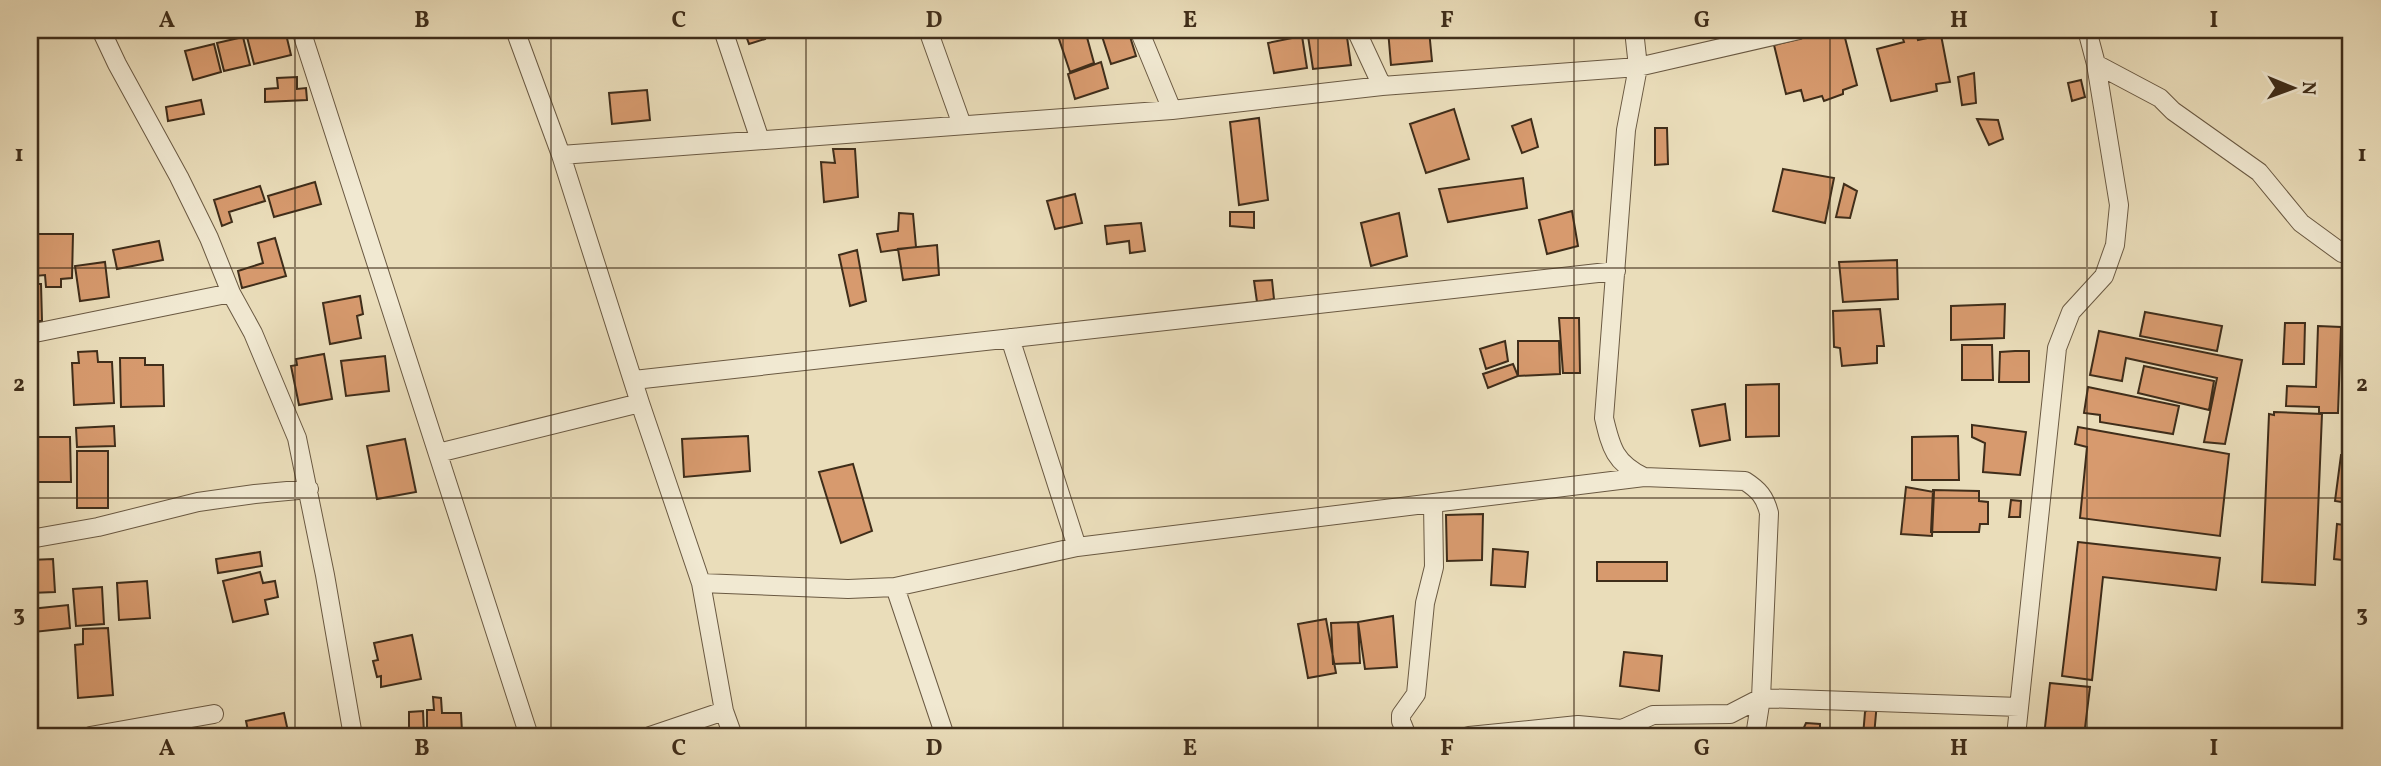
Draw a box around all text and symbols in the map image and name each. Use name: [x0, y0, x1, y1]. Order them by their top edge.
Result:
text: A: [159, 5, 175, 37]
text: B: [414, 5, 430, 37]
text: C: [672, 5, 686, 37]
text: D: [926, 5, 943, 37]
text: E: [1183, 5, 1197, 37]
text: F: [1440, 5, 1454, 37]
text: G: [1694, 5, 1710, 37]
text: H: [1950, 5, 1968, 37]
text: I: [2210, 5, 2218, 37]
north arrow: [2258, 52, 2328, 122]
text: N: [2295, 81, 2321, 96]
text: 1: [14, 139, 24, 171]
text: 1: [2357, 139, 2367, 171]
text: 2: [13, 369, 25, 401]
text: 2: [2356, 369, 2368, 401]
text: 3: [13, 599, 25, 631]
text: 3: [2356, 599, 2368, 631]
text: A: [159, 733, 175, 765]
text: B: [414, 733, 430, 765]
text: C: [672, 733, 686, 765]
text: D: [926, 733, 943, 765]
text: E: [1183, 733, 1197, 765]
text: F: [1440, 733, 1454, 765]
text: G: [1694, 733, 1710, 765]
text: H: [1950, 733, 1968, 765]
text: I: [2210, 733, 2218, 765]

